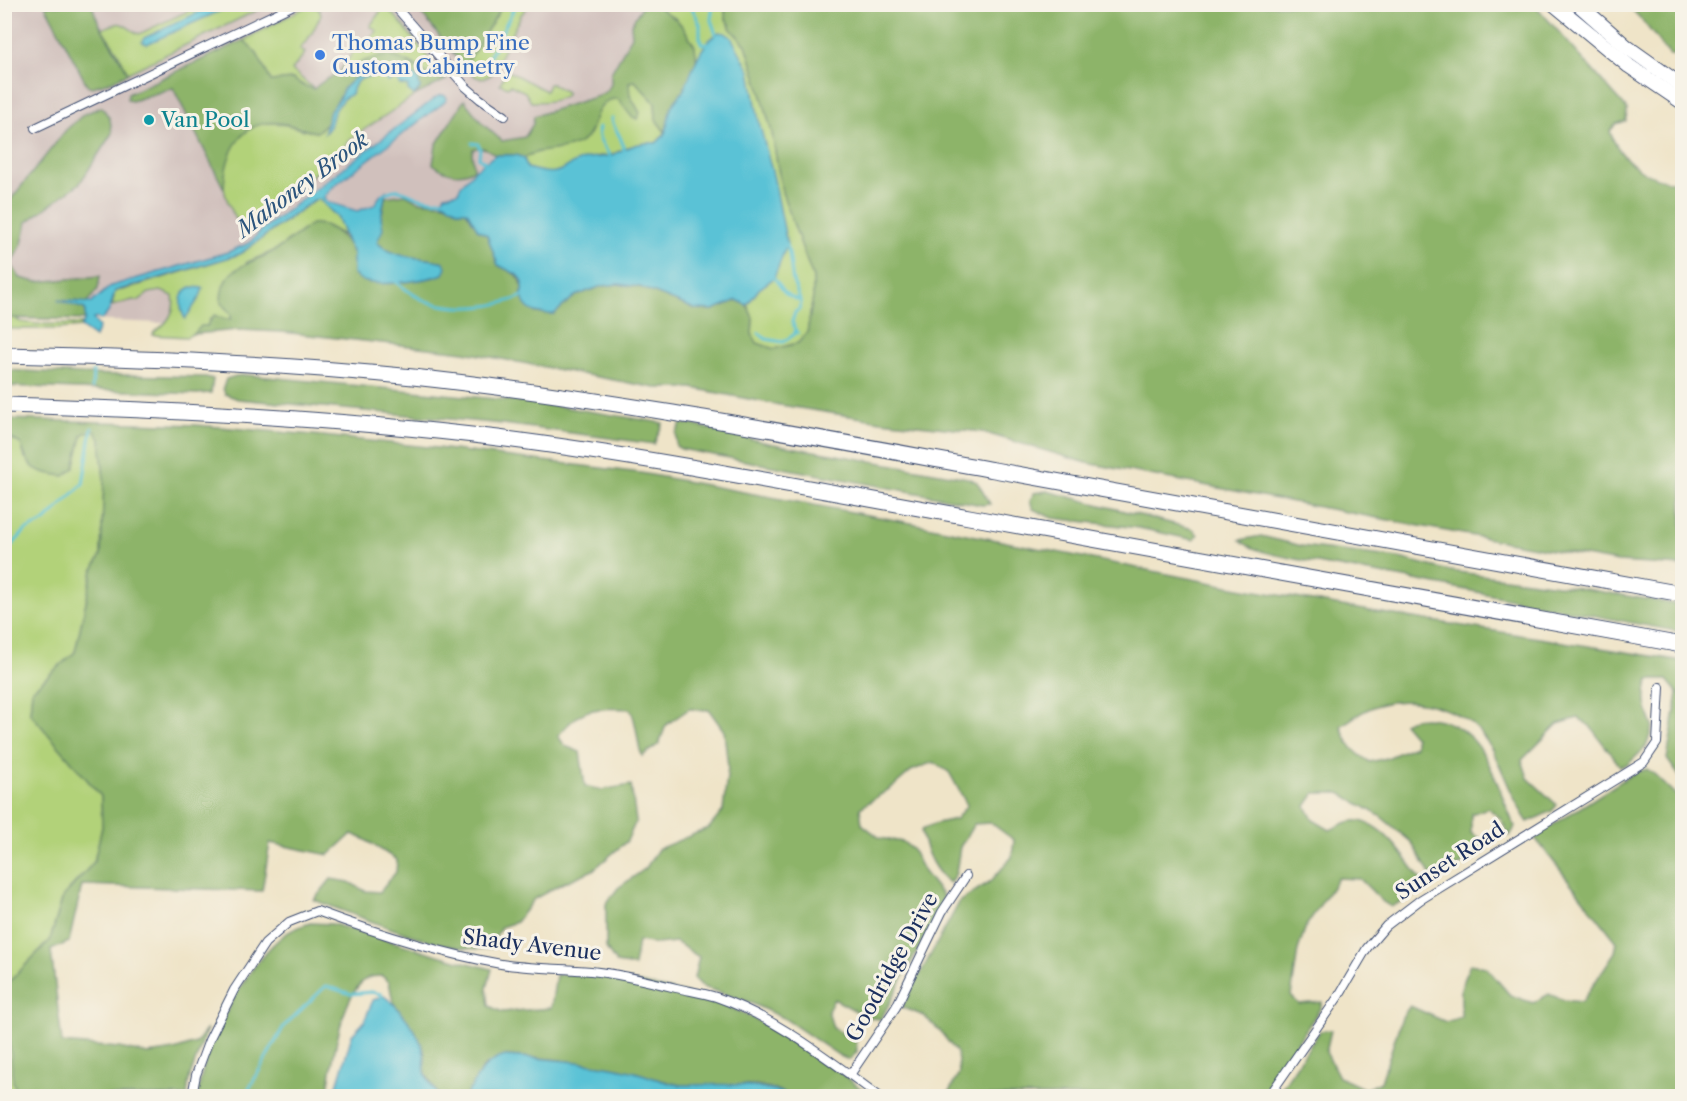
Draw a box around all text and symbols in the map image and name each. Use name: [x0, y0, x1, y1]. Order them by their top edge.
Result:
place label: Thomas Bump Fine Custom Cabinetry: [332, 30, 530, 79]
marker: Thomas Bump Fine Custom Cabinetry: [313, 48, 327, 62]
place label: Van Pool: [160, 107, 249, 132]
marker: Van Pool: [142, 113, 156, 127]
water label: Mahoney Brook: [228, 126, 374, 245]
street label: Sunset Road: [1391, 816, 1509, 905]
street label: Goodridge Drive: [840, 888, 943, 1046]
street label: Shady Avenue: [461, 924, 603, 965]

